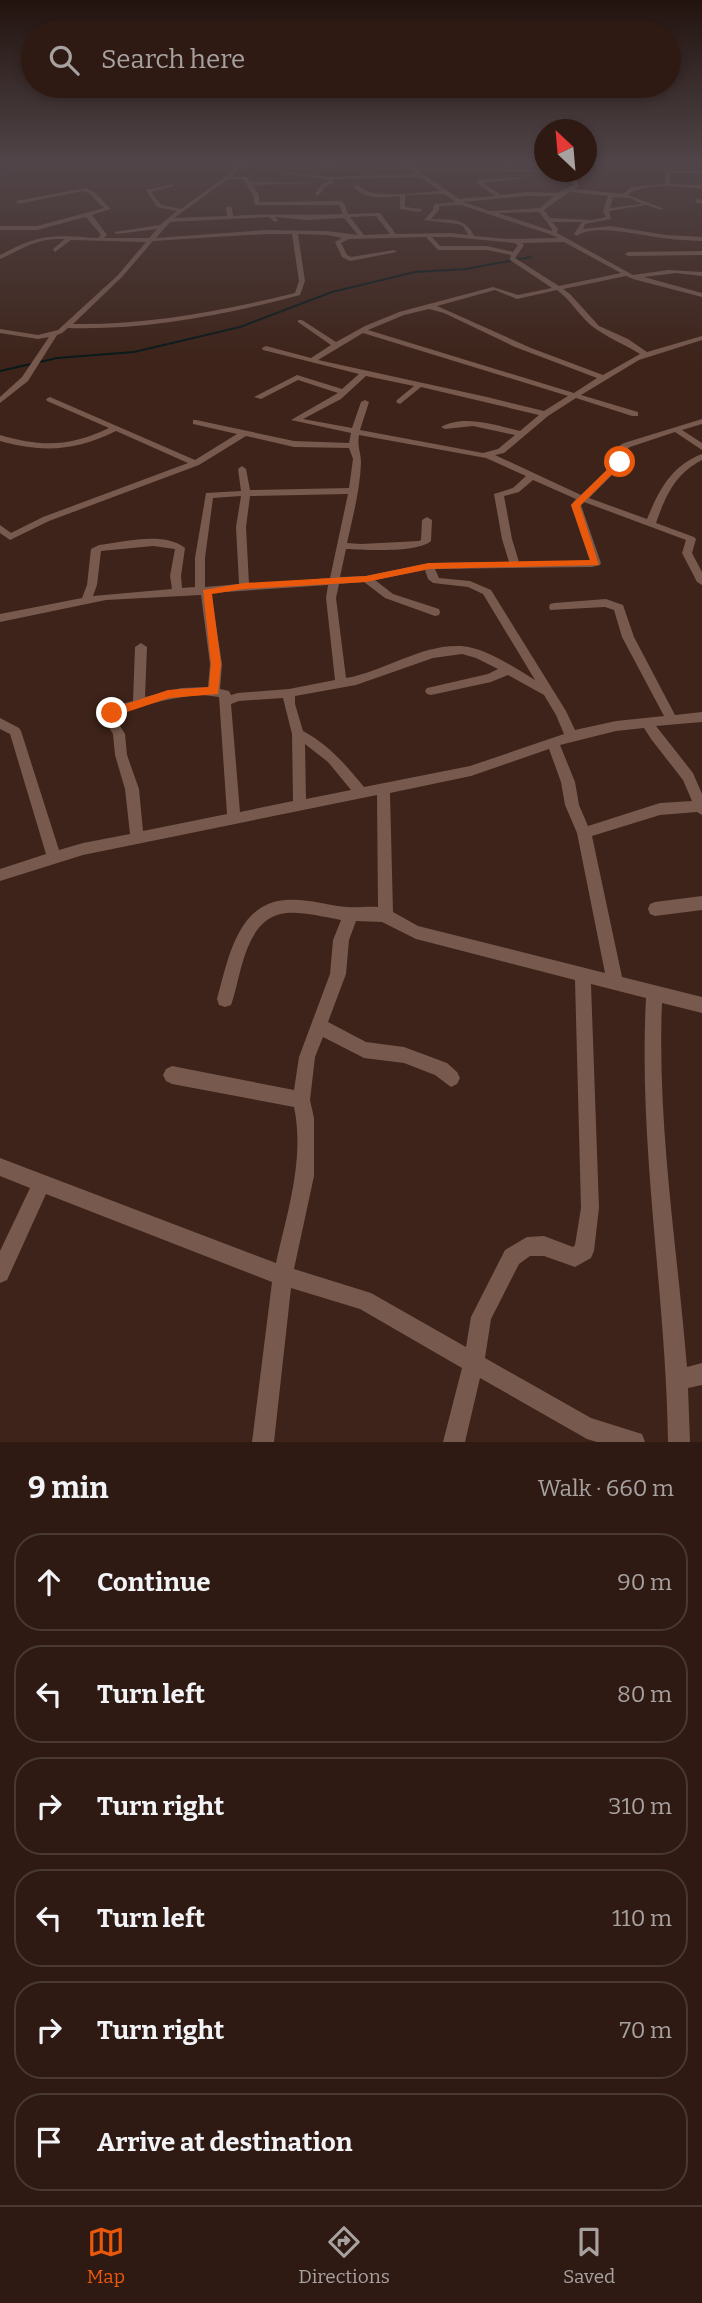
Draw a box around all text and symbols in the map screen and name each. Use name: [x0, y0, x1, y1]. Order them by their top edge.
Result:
search box: [21, 21, 681, 98]
icon: search: [45, 41, 83, 79]
text: Search here: [101, 44, 245, 75]
north arrow: [534, 119, 597, 182]
route start: [604, 446, 635, 477]
route end: [96, 697, 127, 728]
text: 9 min: [28, 1470, 109, 1506]
text: Walk · 660 m: [538, 1474, 674, 1502]
icon: ahead: [30, 1563, 68, 1601]
text: Continue: [97, 1567, 211, 1598]
text: 90 m: [617, 1568, 672, 1596]
icon: left: [30, 1675, 68, 1713]
text: Turn left: [97, 1679, 205, 1710]
text: 80 m: [617, 1680, 672, 1708]
icon: right: [30, 1787, 68, 1825]
text: Turn right: [97, 1791, 224, 1822]
text: 310 m: [608, 1792, 672, 1820]
icon: left: [30, 1899, 68, 1937]
text: Turn left: [97, 1903, 205, 1934]
text: 110 m: [612, 1904, 672, 1932]
icon: right: [30, 2011, 68, 2049]
text: Turn right: [97, 2015, 224, 2046]
text: 70 m: [620, 2016, 672, 2044]
icon: arrive: [30, 2123, 68, 2161]
text: Arrive at destination: [97, 2127, 352, 2158]
tab: Map: [87, 2223, 125, 2288]
tab: Directions: [298, 2223, 390, 2288]
tab: Saved: [563, 2223, 615, 2288]

